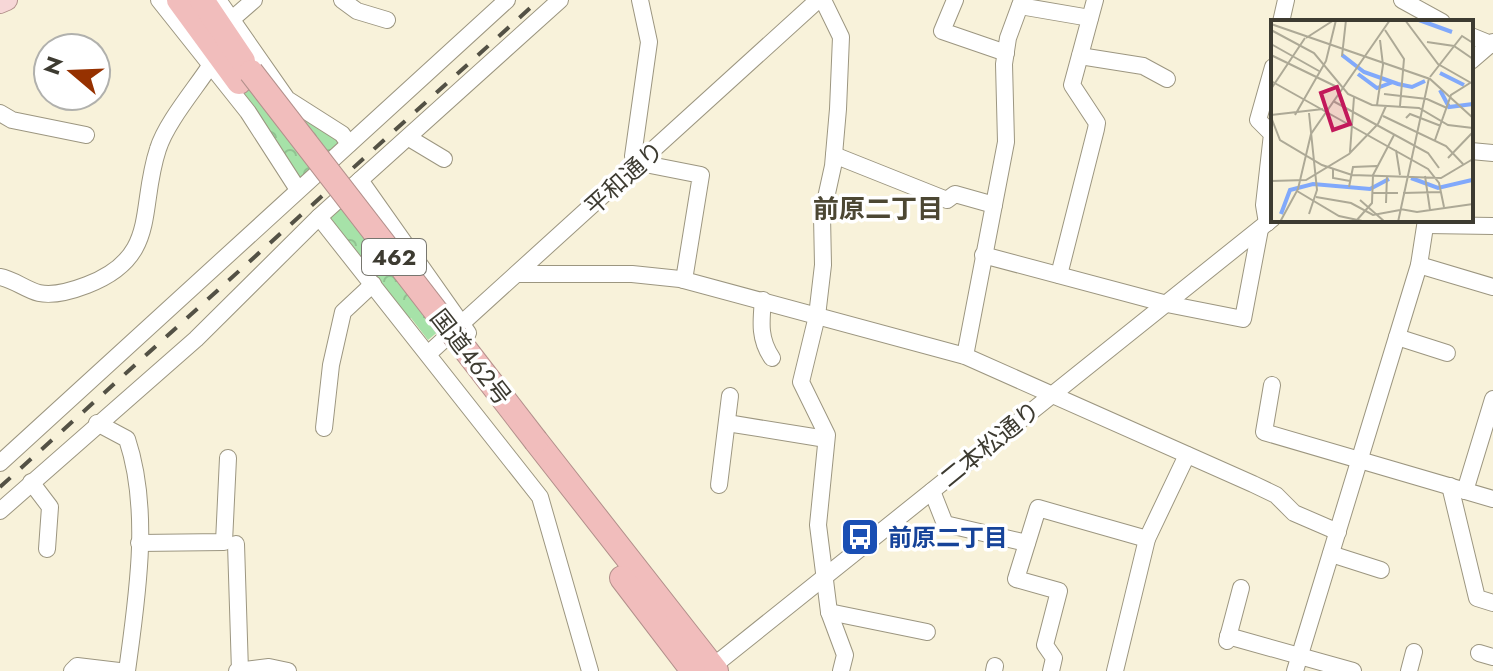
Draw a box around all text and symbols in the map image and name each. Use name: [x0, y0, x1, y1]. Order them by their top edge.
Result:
inset map: [1271, 20, 1473, 222]
north arrow: [32, 32, 112, 112]
text: N: [35, 52, 71, 79]
street label: 平和通り: [577, 133, 671, 223]
district label: 前原二丁目: [813, 190, 943, 228]
road number: 462: [362, 239, 426, 275]
street label: 国道462号: [422, 302, 520, 412]
street label: 二本松通り: [932, 393, 1048, 495]
bus stop icon: 前原二丁目: [839, 516, 881, 558]
place label: 前原二丁目: [888, 520, 1008, 555]

